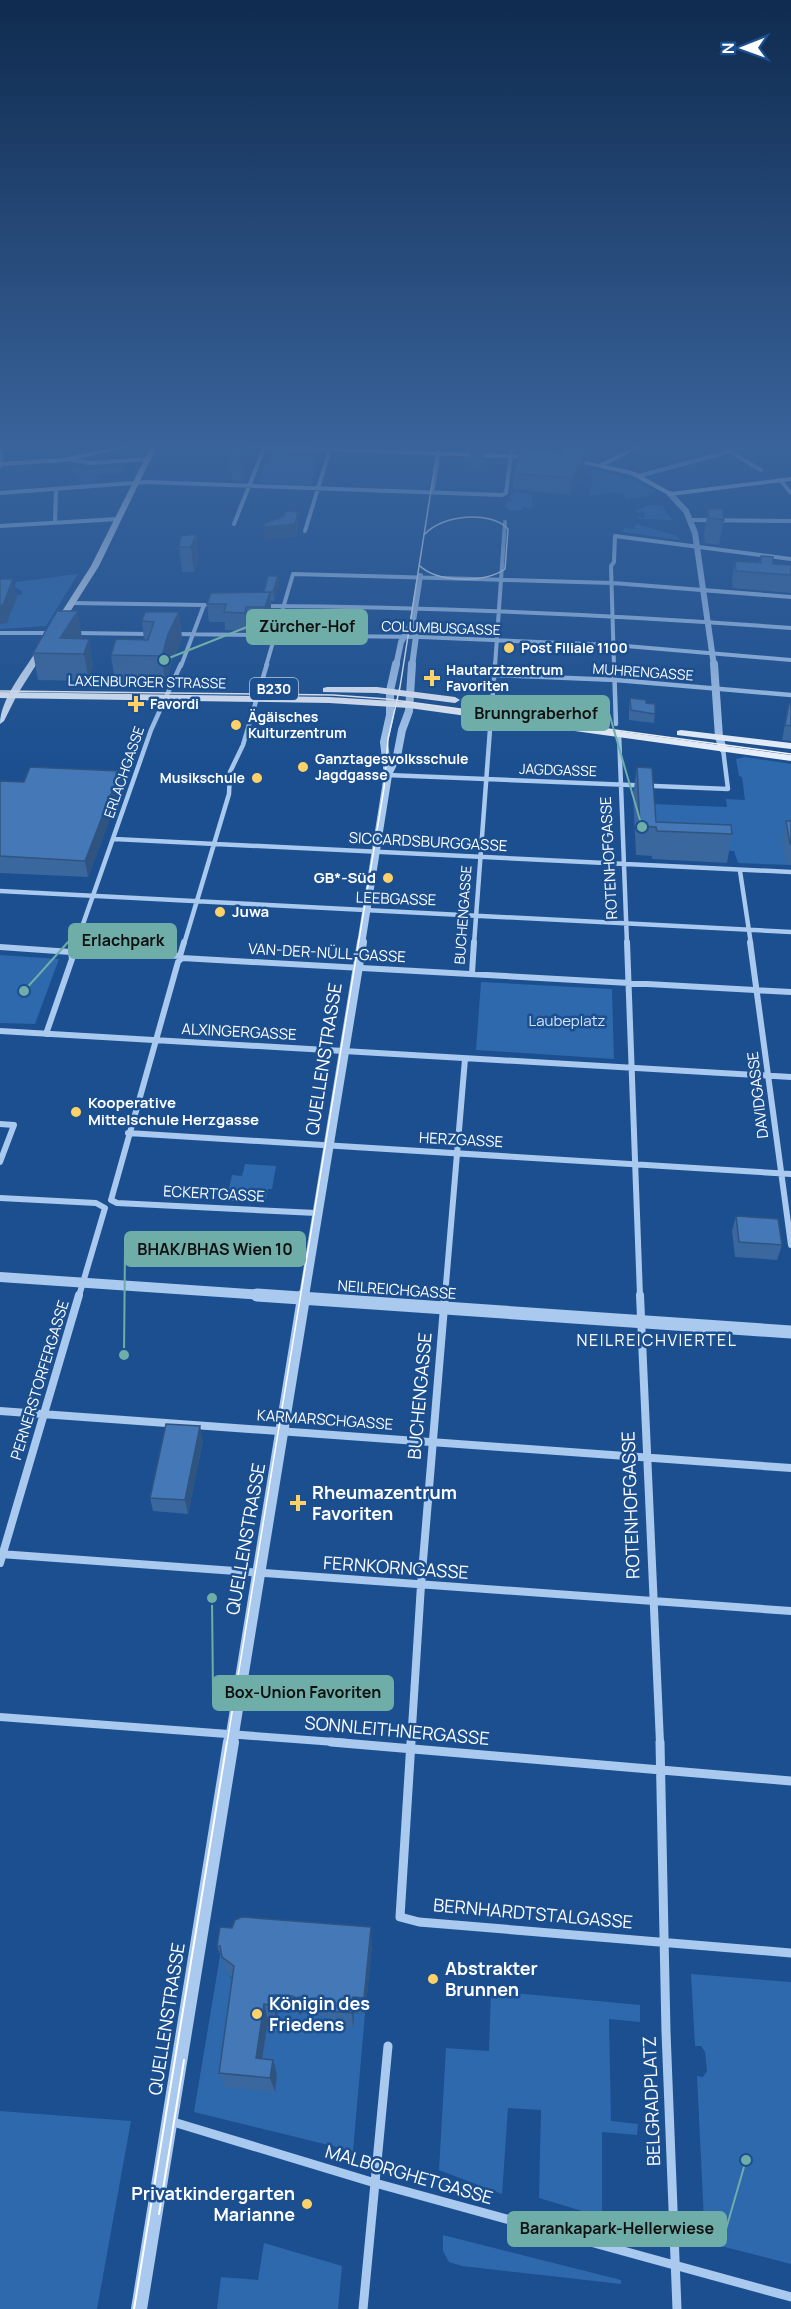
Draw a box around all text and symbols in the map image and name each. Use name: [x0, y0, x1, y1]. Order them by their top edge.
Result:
north arrow: [713, 18, 773, 78]
text: N: [717, 42, 739, 54]
callout: Zürcher-Hof: [247, 610, 367, 644]
text: Zürcher-Hof: [259, 615, 355, 637]
street label: COLUMBUSGASSE: [381, 616, 501, 639]
place label: Post Filiale 1100: [521, 638, 628, 657]
marker: Post Filiale 1100: [502, 641, 516, 655]
street label: MUHRENGASSE: [592, 658, 694, 685]
place label: Hautarztzentrum Favoriten: [446, 660, 563, 695]
marker: Hautarztzentrum Favoriten: [423, 669, 441, 687]
street label: LAXENBURGER STRASSE: [68, 671, 226, 692]
road number: B230: [250, 678, 298, 700]
place label: Favordi: [150, 694, 199, 713]
marker: Favordi: [127, 695, 145, 713]
callout: Brunngraberhof: [462, 696, 609, 730]
text: Brunngraberhof: [474, 702, 598, 724]
place label: Ägäisches Kulturzentrum: [248, 707, 347, 742]
marker: Ägäisches Kulturzentrum: [229, 718, 243, 732]
street label: ERLACHGASSE: [99, 723, 148, 820]
place label: Ganztagesvolksschule Jagdgasse: [315, 749, 469, 784]
street label: JAGDGASSE: [519, 759, 597, 780]
marker: Ganztagesvolksschule Jagdgasse: [296, 760, 310, 774]
place label: Musikschule: [160, 768, 245, 787]
marker: Musikschule: [250, 771, 264, 785]
street label: ROTENHOFGASSE: [595, 796, 622, 920]
street label: SICCARDSBURGGASSE: [348, 827, 508, 856]
street label: BUCHENGASSE: [450, 865, 475, 965]
place label: GB*-Süd: [314, 867, 376, 888]
marker: GB*-Süd: [381, 871, 395, 885]
street label: LEEBGASSE: [355, 887, 437, 910]
place label: Juwa: [232, 901, 269, 922]
marker: Juwa: [213, 905, 227, 919]
callout: Erlachpark: [69, 924, 176, 958]
text: Erlachpark: [82, 929, 165, 951]
street label: VAN-DER-NÜLL-GASSE: [248, 938, 406, 967]
street label: QUELLENSTRASSE: [299, 981, 347, 1137]
park label: Laubeplatz: [529, 1010, 606, 1031]
street label: ALXINGERGASSE: [181, 1018, 297, 1045]
street label: DAVIDGASSE: [742, 1050, 773, 1140]
place label: Kooperative Mittelschule Herzgasse: [88, 1092, 259, 1130]
marker: Kooperative Mittelschule Herzgasse: [69, 1105, 83, 1119]
street label: HERZGASSE: [418, 1127, 504, 1152]
street label: ECKERTGASSE: [163, 1180, 265, 1207]
callout: BHAK/BHAS Wien 10: [125, 1232, 305, 1266]
text: BHAK/BHAS Wien 10: [137, 1238, 293, 1260]
street label: NEILREICHGASSE: [337, 1275, 457, 1304]
street label: PERNERSTORFERGASSE: [5, 1297, 74, 1462]
district label: NEILREICHVIERTEL: [577, 1329, 737, 1351]
street label: BUCHENGASSE: [401, 1331, 437, 1460]
street label: KARMARSCHGASSE: [256, 1404, 394, 1435]
street label: ROTENHOFGASSE: [615, 1431, 645, 1579]
street label: QUELLENSTRASSE: [220, 1461, 270, 1617]
place label: Rheumazentrum Favoriten: [312, 1480, 457, 1525]
marker: Rheumazentrum Favoriten: [289, 1494, 307, 1512]
street label: FERNKORNGASSE: [322, 1550, 470, 1584]
callout: Box-Union Favoriten: [213, 1676, 393, 1710]
text: Box-Union Favoriten: [225, 1681, 381, 1703]
street label: SONNLEITHNERGASSE: [304, 1710, 491, 1750]
street label: BERNHARDTSTALGASSE: [432, 1892, 634, 1934]
street label: QUELLENSTRASSE: [142, 1941, 190, 2097]
place label: Abstrakter Brunnen: [445, 1956, 538, 2001]
marker: Abstrakter Brunnen: [426, 1972, 440, 1986]
place label: Königin des Friedens: [269, 1991, 370, 2036]
marker: Königin des Friedens: [250, 2007, 264, 2021]
street label: BELGRADPLATZ: [637, 2036, 665, 2166]
street label: MALBORGHETGASSE: [323, 2139, 496, 2209]
place label: Privatkindergarten Marianne: [131, 2181, 295, 2226]
marker: Privatkindergarten Marianne: [300, 2197, 314, 2211]
callout: Barankapark-Hellerwiese: [508, 2212, 726, 2246]
text: Barankapark-Hellerwiese: [520, 2217, 714, 2239]

